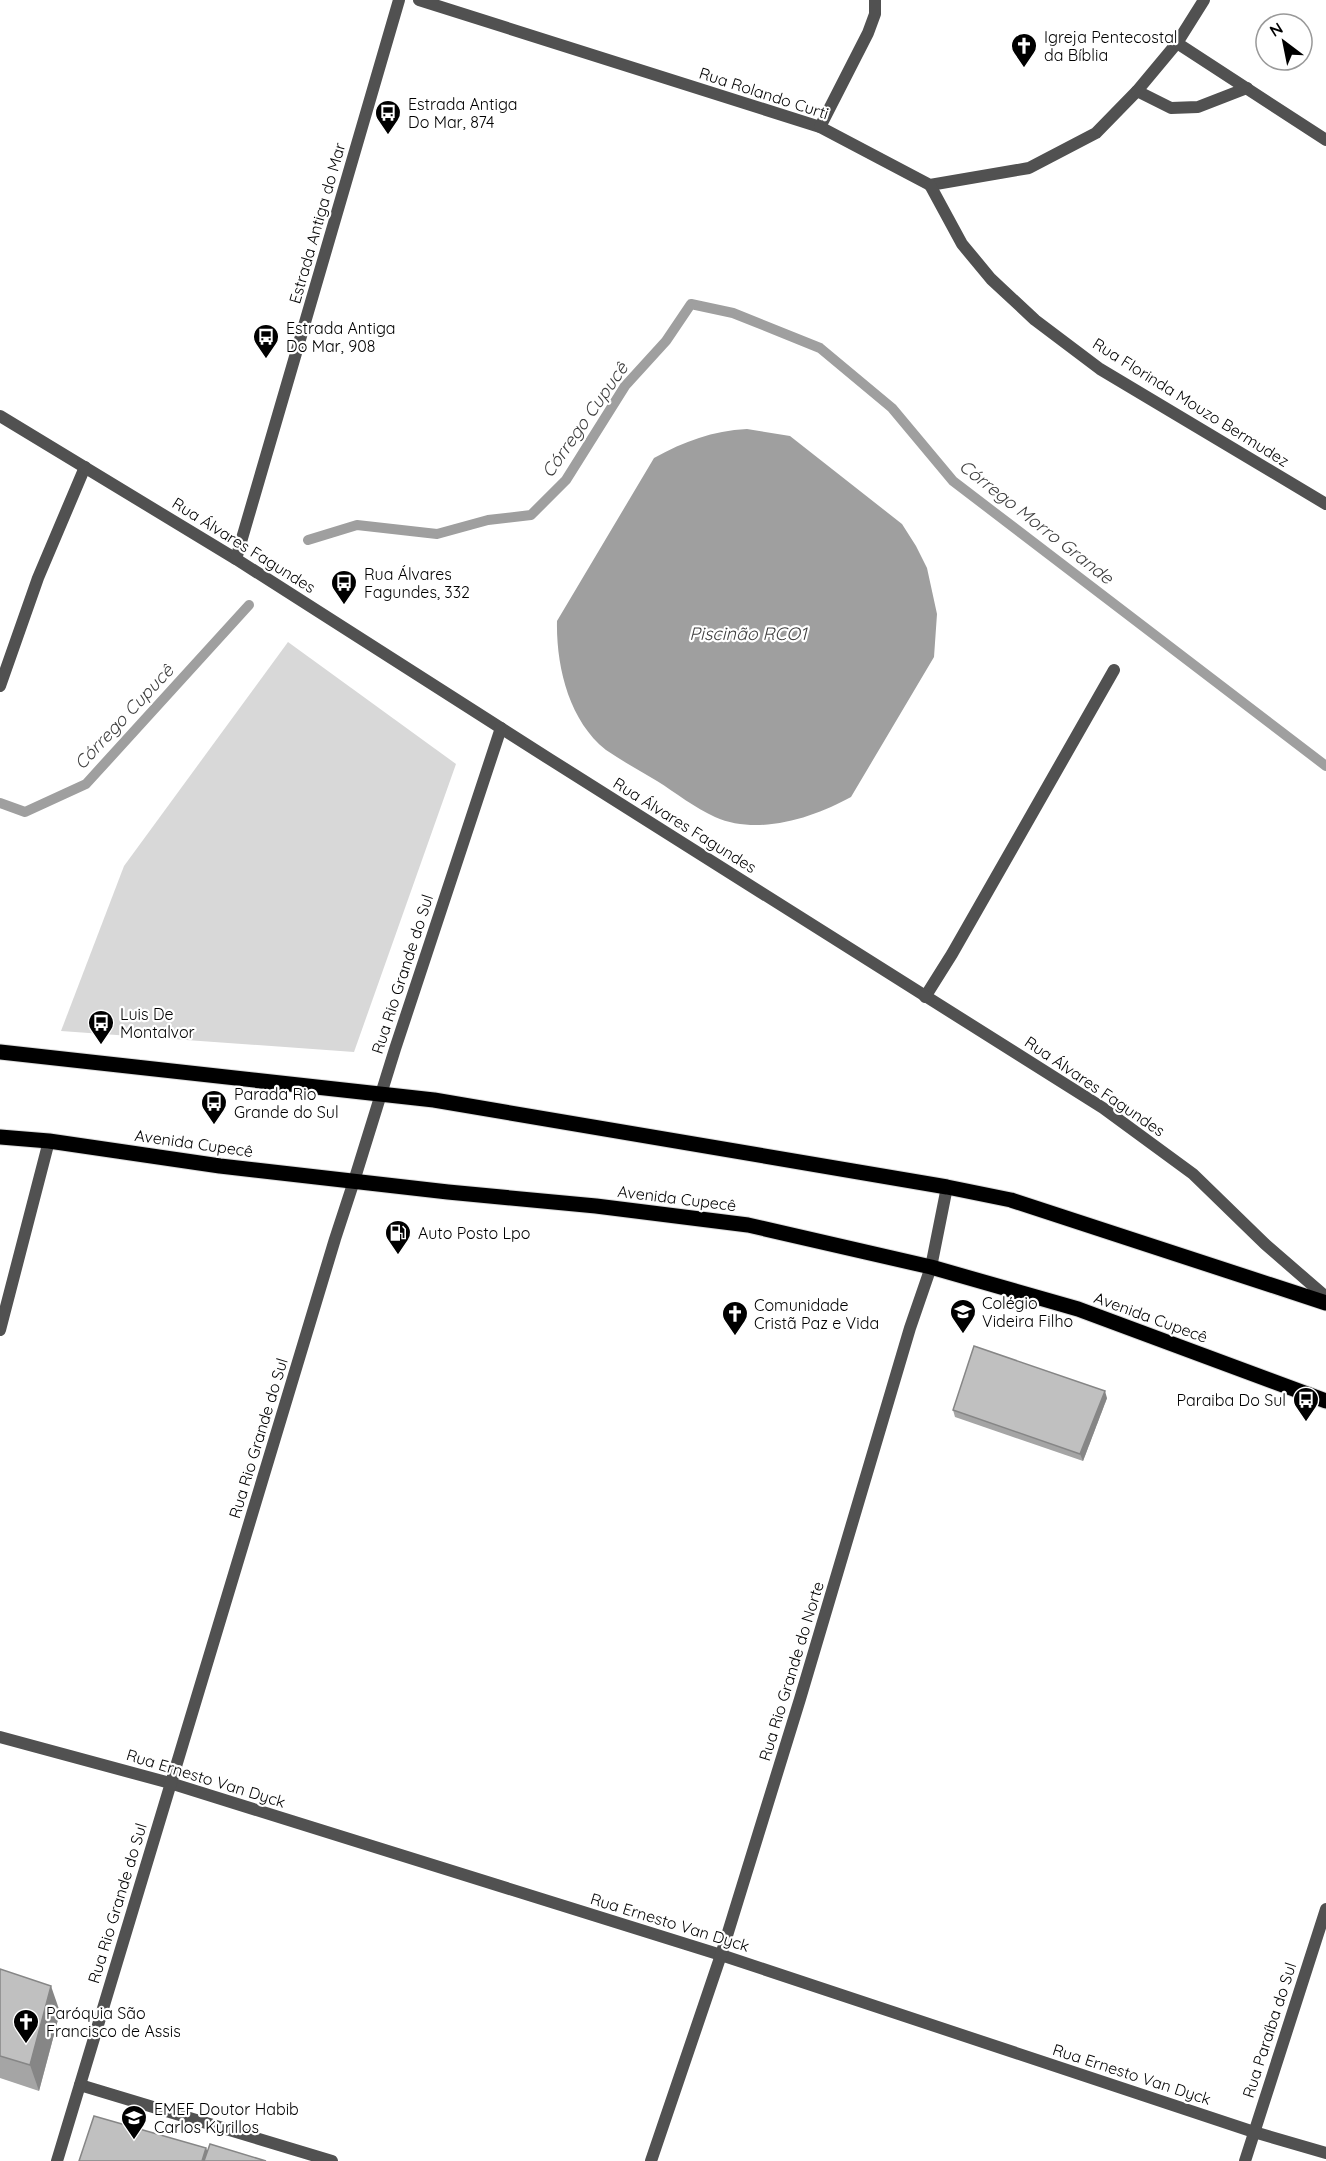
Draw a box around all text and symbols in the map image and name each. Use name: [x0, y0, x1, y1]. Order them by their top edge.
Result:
north arrow: [1254, 12, 1314, 72]
text: N: [1266, 18, 1286, 41]
place label: Igreja Pentecostal da Bíblia: [1044, 27, 1178, 65]
church icon: Igreja Pentecostal da Bíblia: [1009, 31, 1039, 69]
street label: Rua Rolando Curti: [697, 63, 831, 123]
place label: Estrada Antiga Do Mar, 874: [408, 94, 518, 132]
bus stop icon: Estrada Antiga Do Mar, 874: [373, 98, 403, 136]
street label: Estrada Antiga do Mar: [284, 140, 350, 306]
place label: Estrada Antiga Do Mar, 908: [286, 318, 396, 356]
bus stop icon: Estrada Antiga Do Mar, 908: [251, 322, 281, 360]
street label: Rua Florinda Mouzo Bermudez: [1089, 333, 1293, 471]
water label: Córrego Cupucê: [536, 357, 633, 482]
water label: Córrego Morro Grande: [955, 454, 1119, 589]
street label: Rua Álvares Fagundes: [169, 493, 319, 597]
place label: Rua Álvares Fagundes, 332: [364, 564, 470, 602]
bus stop icon: Rua Álvares Fagundes, 332: [329, 568, 359, 606]
water label: Piscinão RCO1: [689, 622, 808, 645]
water label: Córrego Cupucê: [69, 659, 179, 774]
street label: Rua Álvares Fagundes: [610, 773, 760, 877]
street label: Rua Rio Grande do Sul: [367, 892, 437, 1056]
place label: Luis De Montalvor: [120, 1004, 195, 1042]
bus stop icon: Luis De Montalvor: [86, 1008, 116, 1046]
street label: Rua Álvares Fagundes: [1021, 1032, 1169, 1140]
place label: Parada Rio Grande do Sul: [234, 1084, 339, 1122]
bus stop icon: Parada Rio Grande do Sul: [199, 1088, 229, 1126]
street label: Avenida Cupecê: [133, 1125, 255, 1161]
street label: Avenida Cupecê: [617, 1181, 737, 1215]
fuel station icon: Auto Posto Lpo: [383, 1218, 413, 1256]
place label: Auto Posto Lpo: [418, 1223, 530, 1243]
street label: Avenida Cupecê: [1091, 1287, 1211, 1347]
place label: Colégio Videira Filho: [982, 1293, 1073, 1331]
place label: Comunidade Cristã Paz e Vida: [754, 1295, 879, 1333]
school or university icon: Colégio Videira Filho: [948, 1297, 978, 1335]
church icon: Comunidade Cristã Paz e Vida: [720, 1299, 750, 1337]
street label: Rua Rio Grande do Sul: [224, 1355, 292, 1521]
bus stop icon: Paraiba Do Sul: [1291, 1385, 1321, 1423]
place label: Paraiba Do Sul: [1177, 1390, 1286, 1410]
street label: Rua Rio Grande do Norte: [754, 1579, 828, 1763]
street label: Rua Ernesto Van Dyck: [124, 1744, 288, 1812]
street label: Rua Rio Grande do Sul: [83, 1820, 151, 1986]
street label: Rua Ernesto Van Dyck: [588, 1888, 752, 1956]
street label: Rua Paraíba do Sul: [1238, 1960, 1300, 2100]
place label: Paróquia São Francisco de Assis: [46, 2003, 181, 2041]
church icon: Paróquia São Francisco de Assis: [11, 2007, 41, 2045]
street label: Rua Ernesto Van Dyck: [1050, 2039, 1214, 2109]
place label: EMEF Doutor Habib Carlos Kyrillos: [154, 2099, 299, 2137]
school or university icon: EMEF Doutor Habib Carlos Kyrillos: [119, 2103, 149, 2141]

